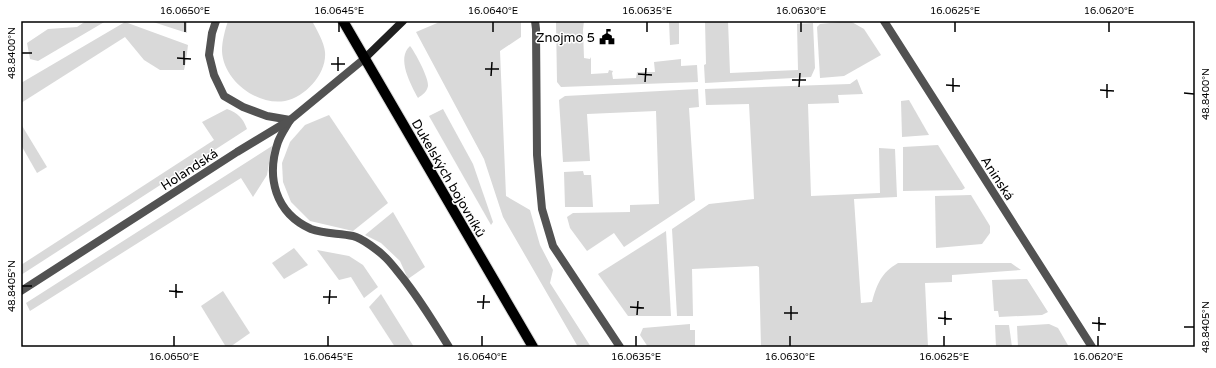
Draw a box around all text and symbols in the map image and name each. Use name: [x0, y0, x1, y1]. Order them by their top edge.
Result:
text: 16.0650°E: [160, 5, 210, 17]
text: 16.0645°E: [314, 5, 364, 17]
text: 16.0640°E: [468, 5, 518, 17]
text: 16.0635°E: [622, 5, 672, 17]
text: 16.0630°E: [776, 5, 826, 17]
text: 16.0625°E: [930, 5, 980, 17]
text: 16.0620°E: [1084, 5, 1134, 17]
text: 48.8400°N: [6, 27, 18, 79]
public building icon: Znojmo 5: [598, 28, 616, 46]
place label: Znojmo 5: [536, 30, 595, 46]
text: 48.8400°N: [1200, 68, 1212, 120]
street label: Dukelských bojovníků: [408, 117, 489, 240]
street label: Holandská: [158, 146, 221, 194]
street label: Aninská: [977, 154, 1017, 204]
text: 48.8405°N: [6, 260, 18, 312]
text: 48.8405°N: [1200, 301, 1212, 353]
text: 16.0650°E: [149, 351, 199, 363]
text: 16.0645°E: [303, 351, 353, 363]
text: 16.0640°E: [457, 351, 507, 363]
text: 16.0635°E: [611, 351, 661, 363]
text: 16.0630°E: [765, 351, 815, 363]
text: 16.0625°E: [919, 351, 969, 363]
text: 16.0620°E: [1073, 351, 1123, 363]

